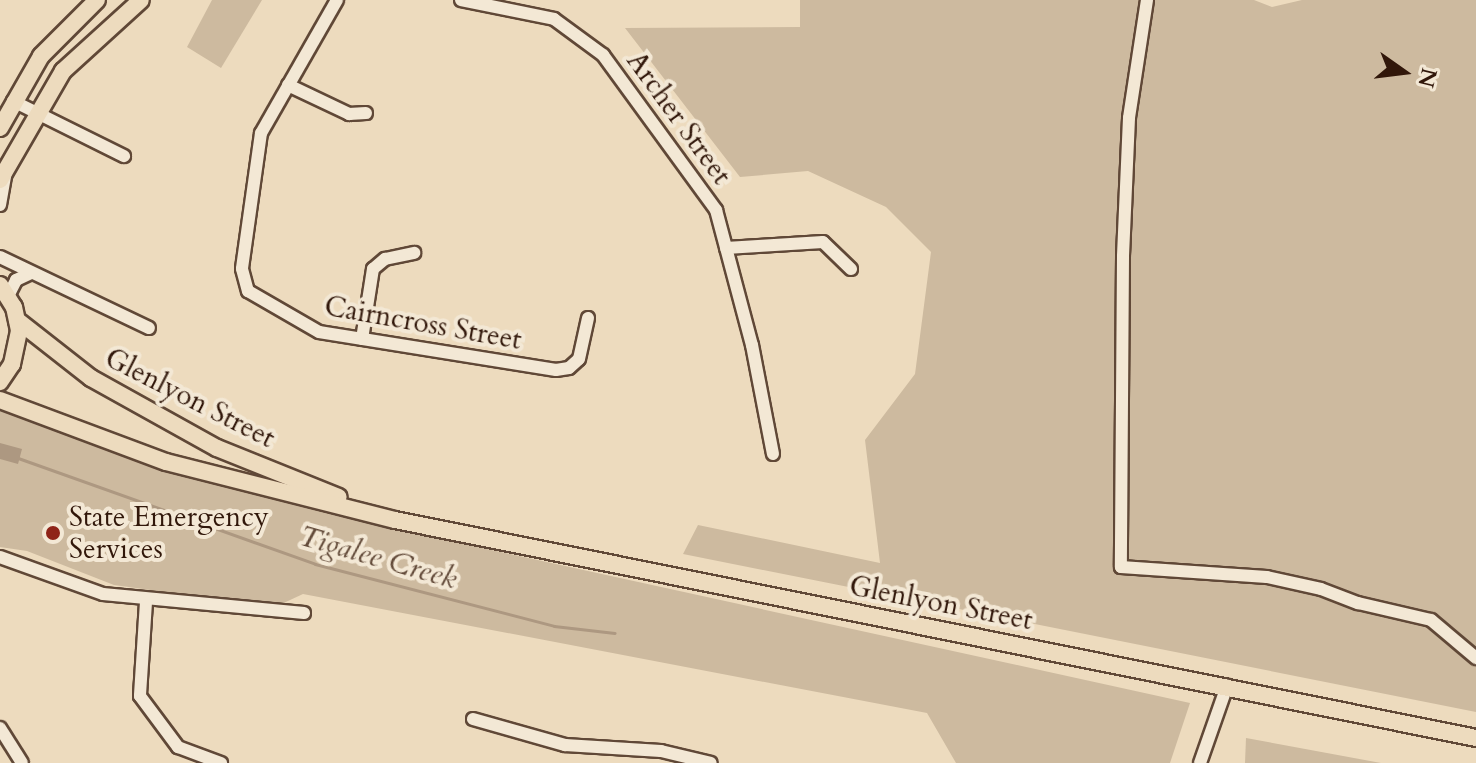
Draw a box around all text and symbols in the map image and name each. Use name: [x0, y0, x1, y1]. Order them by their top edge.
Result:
north arrow: [1364, 32, 1444, 112]
street label: Archer Street: [620, 45, 738, 191]
text: N: [1410, 65, 1444, 91]
street label: Cairncross Street: [322, 289, 524, 357]
street label: Glenlyon Street: [100, 341, 280, 455]
place label: State Emergency Services: [69, 500, 269, 566]
water label: Tigalee Creek: [295, 518, 461, 598]
marker: State Emergency Services: [44, 524, 62, 542]
street label: Glenlyon Street: [847, 569, 1035, 637]

